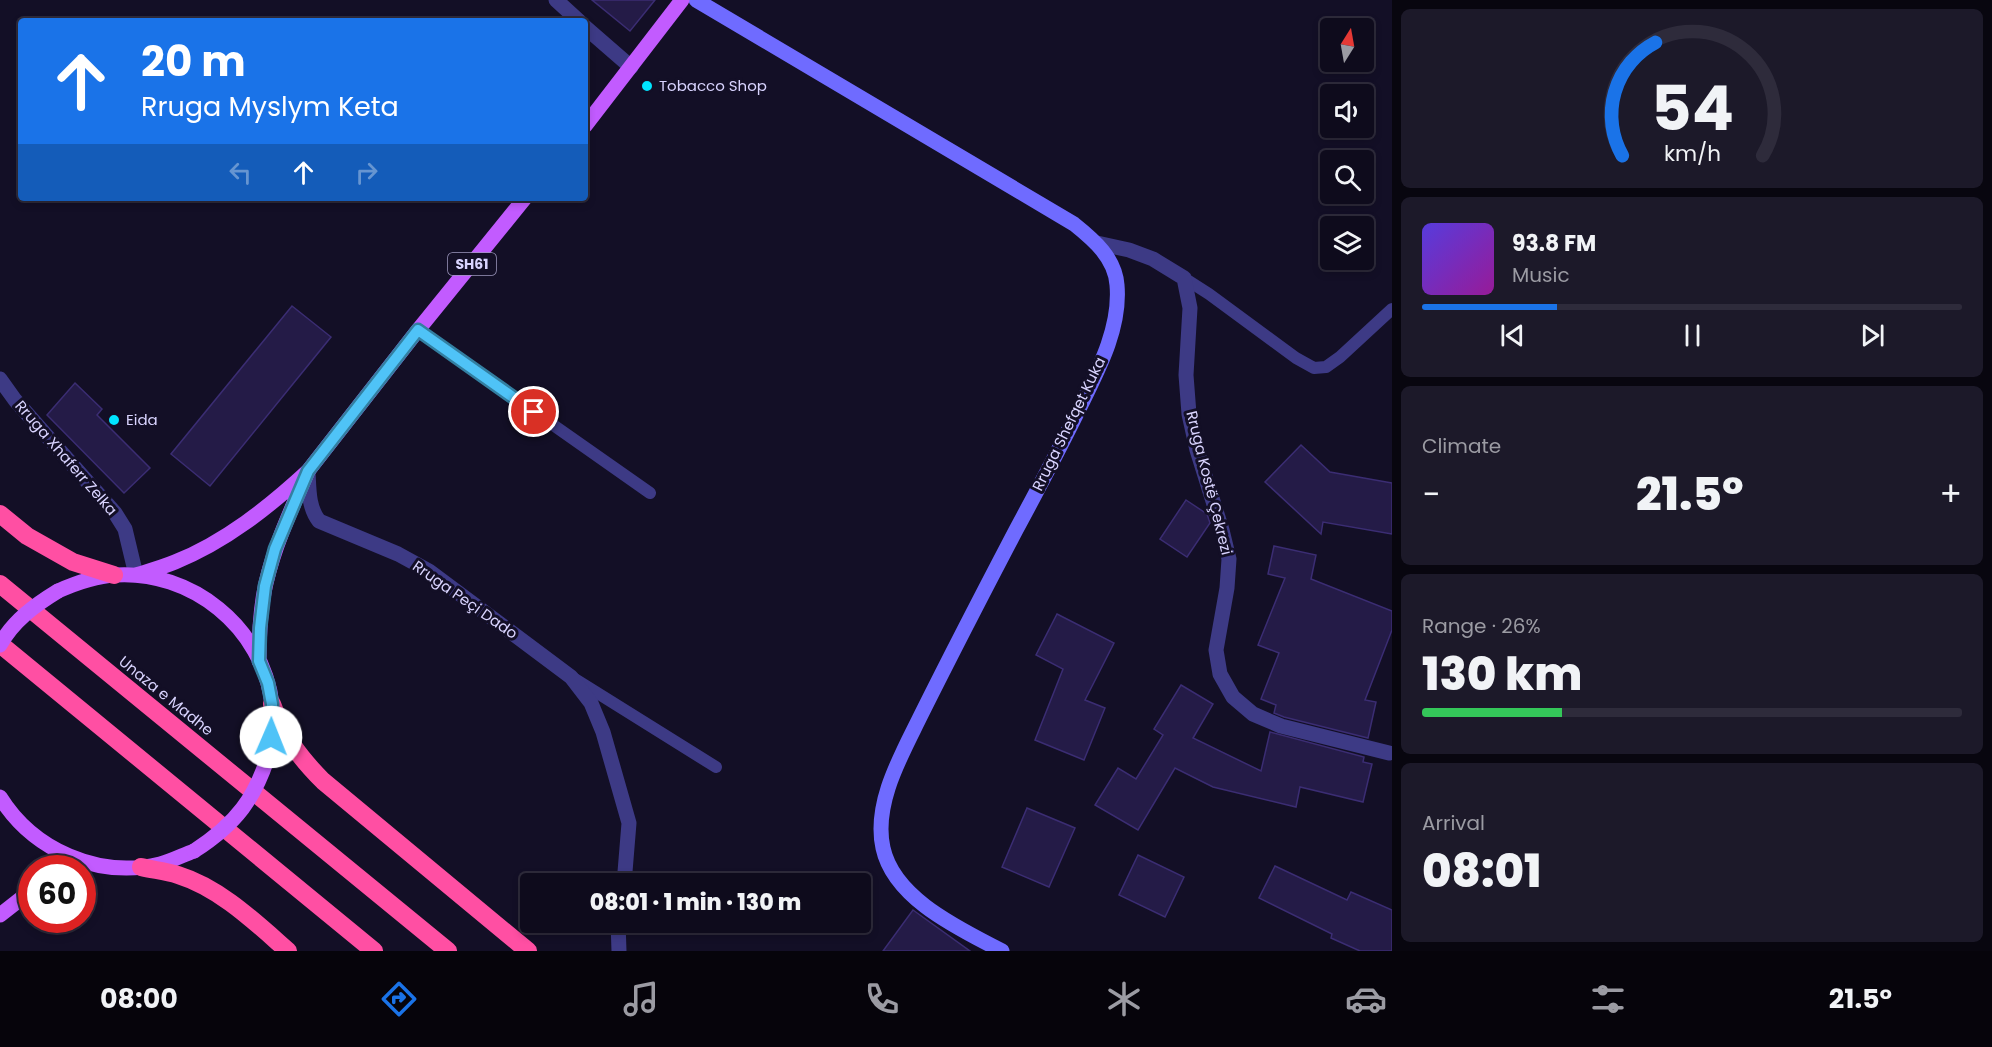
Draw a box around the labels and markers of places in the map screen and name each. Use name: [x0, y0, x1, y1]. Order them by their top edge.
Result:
place label: Tobacco Shop: [659, 75, 767, 96]
marker: Tobacco Shop: [640, 79, 654, 93]
pin: [508, 386, 559, 437]
place label: Eida: [126, 409, 158, 430]
marker: Eida: [107, 413, 121, 427]

